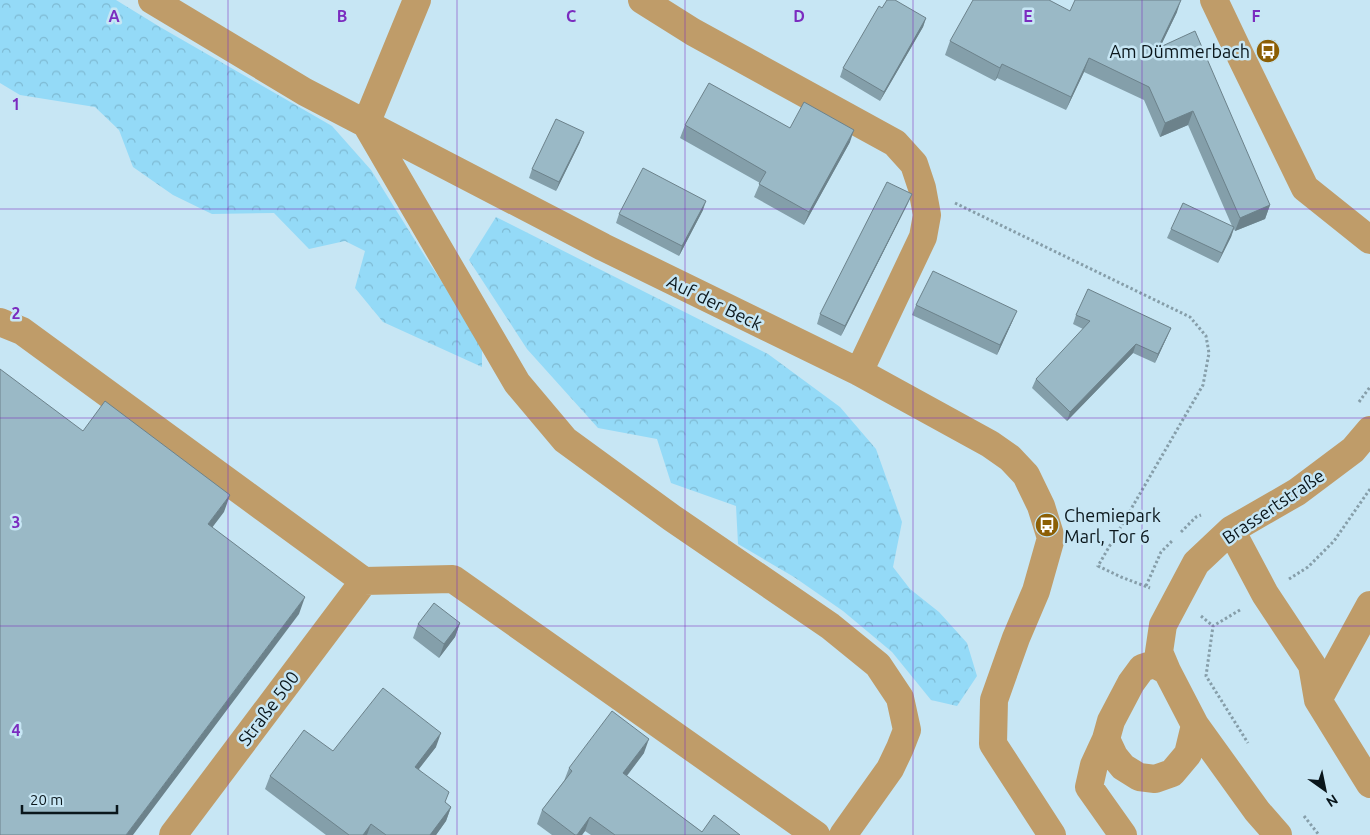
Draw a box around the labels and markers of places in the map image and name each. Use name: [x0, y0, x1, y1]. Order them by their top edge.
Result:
bus stop icon: Am Dümmerbach: [1255, 38, 1281, 64]
place label: Am Dümmerbach: [1109, 41, 1250, 61]
place label: Chemiepark Marl, Tor 6: [1064, 505, 1161, 546]
bus stop icon: Chemiepark Marl, Tor 6: [1034, 512, 1060, 538]

